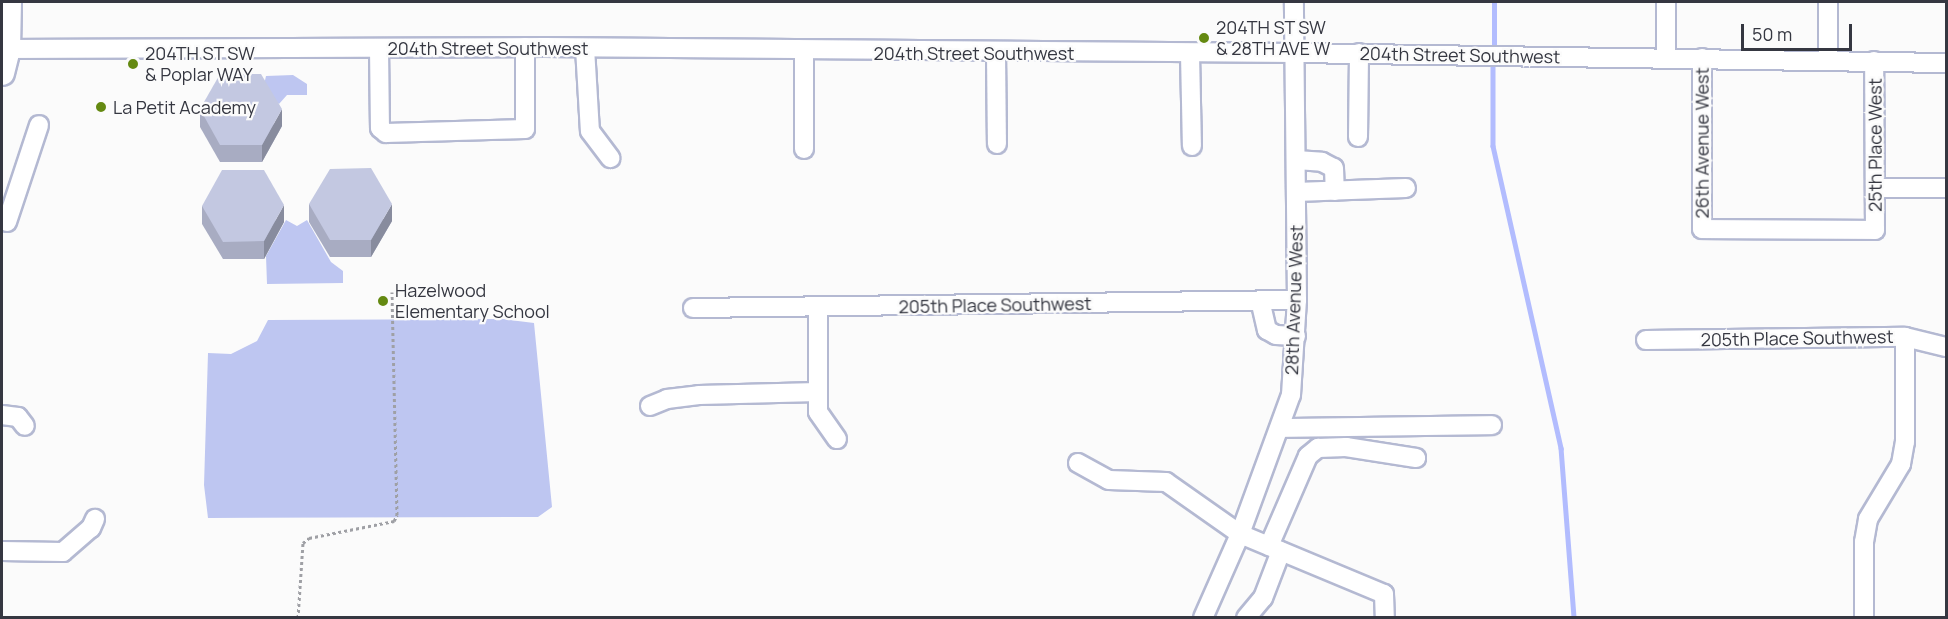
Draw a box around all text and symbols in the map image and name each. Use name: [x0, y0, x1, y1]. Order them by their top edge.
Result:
scale bar: [1744, 12, 1855, 50]
place label: 204TH ST SW & 28TH AVE W: [1216, 17, 1330, 60]
text: 50 m: [1752, 22, 1792, 46]
marker: 204TH ST SW & 28TH AVE W: [1197, 31, 1211, 45]
street label: 204th Street Southwest: [388, 37, 588, 59]
street label: 204th Street Southwest: [874, 42, 1074, 64]
street label: 204th Street Southwest: [1359, 42, 1561, 68]
place label: 204TH ST SW & Poplar WAY: [145, 43, 255, 86]
marker: 204TH ST SW & Poplar WAY: [126, 57, 140, 71]
street label: 26th Avenue West: [1691, 67, 1713, 219]
street label: 25th Place West: [1864, 78, 1886, 212]
place label: La Petit Academy: [113, 96, 256, 118]
marker: La Petit Academy: [94, 100, 108, 114]
street label: 28th Avenue West: [1281, 224, 1307, 376]
place label: Hazelwood Elementary School: [395, 280, 550, 322]
street label: 205th Place Southwest: [898, 293, 1092, 317]
marker: Hazelwood Elementary School: [376, 294, 390, 308]
street label: 205th Place Southwest: [1700, 326, 1894, 350]

